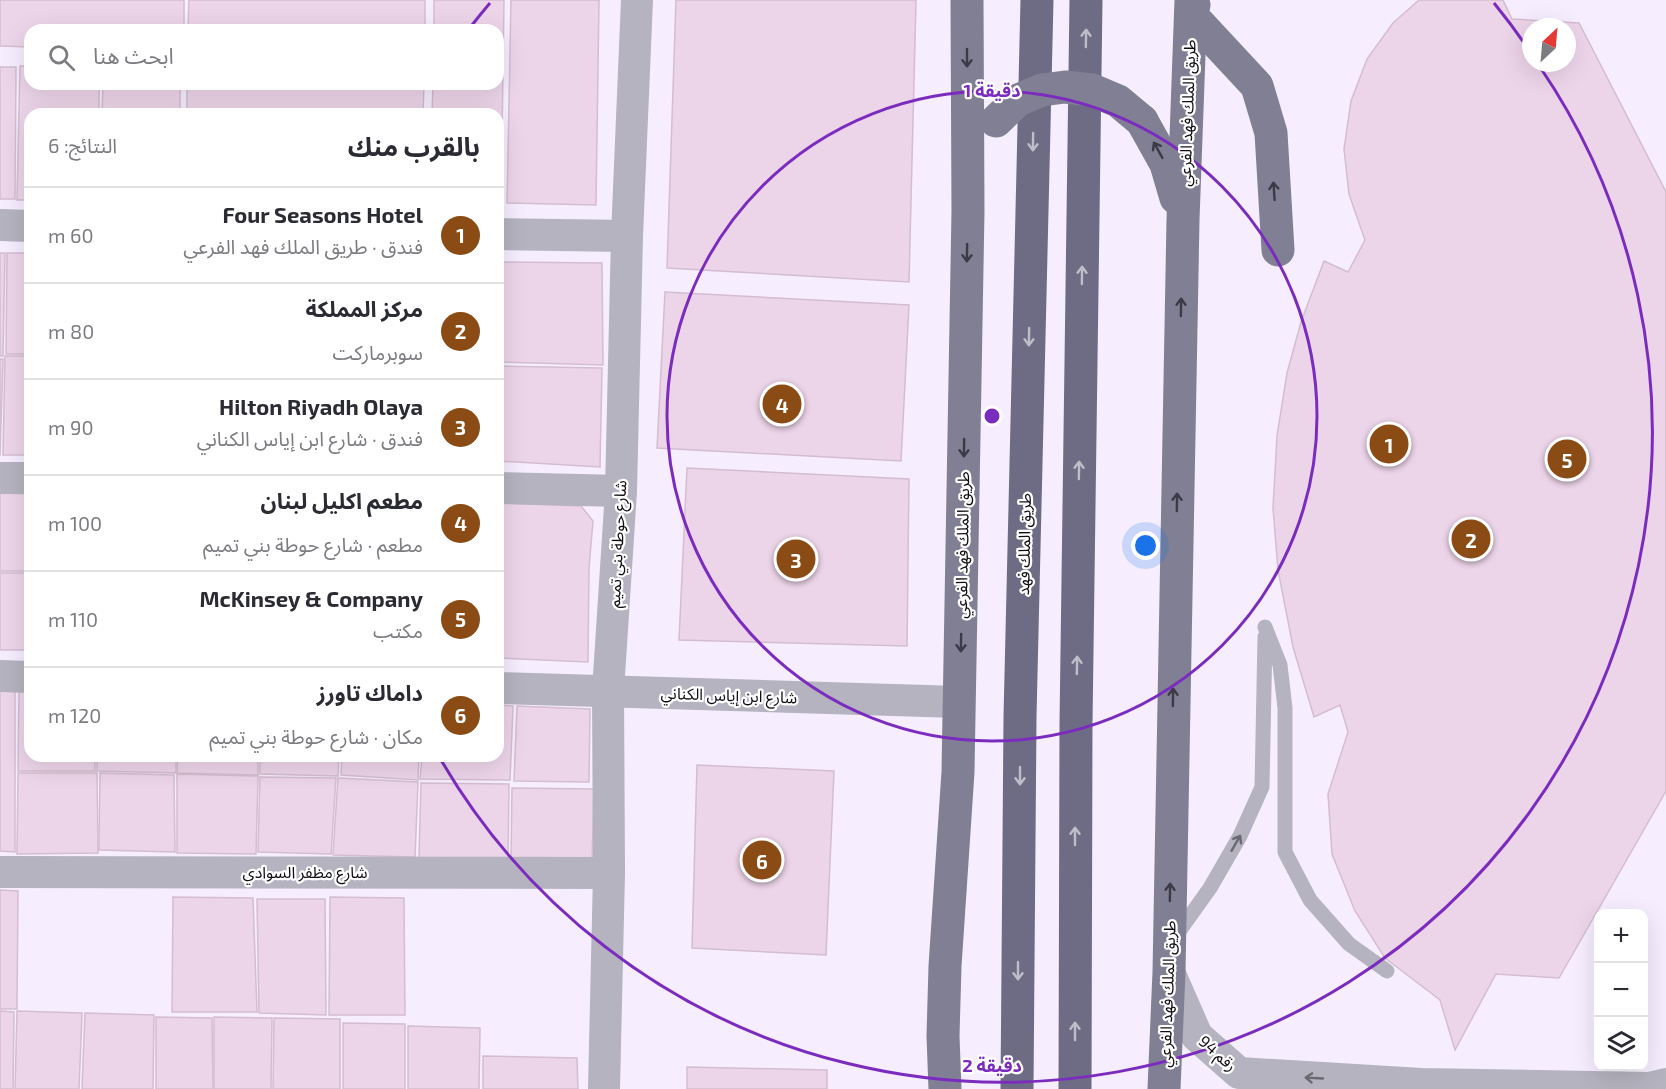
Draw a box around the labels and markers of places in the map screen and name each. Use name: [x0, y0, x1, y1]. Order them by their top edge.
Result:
pin: 4: [762, 382, 802, 426]
centre of rings: [982, 406, 1002, 426]
pin: 1: [1370, 422, 1408, 466]
pin: 5: [1548, 436, 1586, 482]
pin: 2: [1452, 516, 1490, 562]
pin: 3: [776, 536, 816, 582]
pin: 6: [742, 838, 782, 882]

